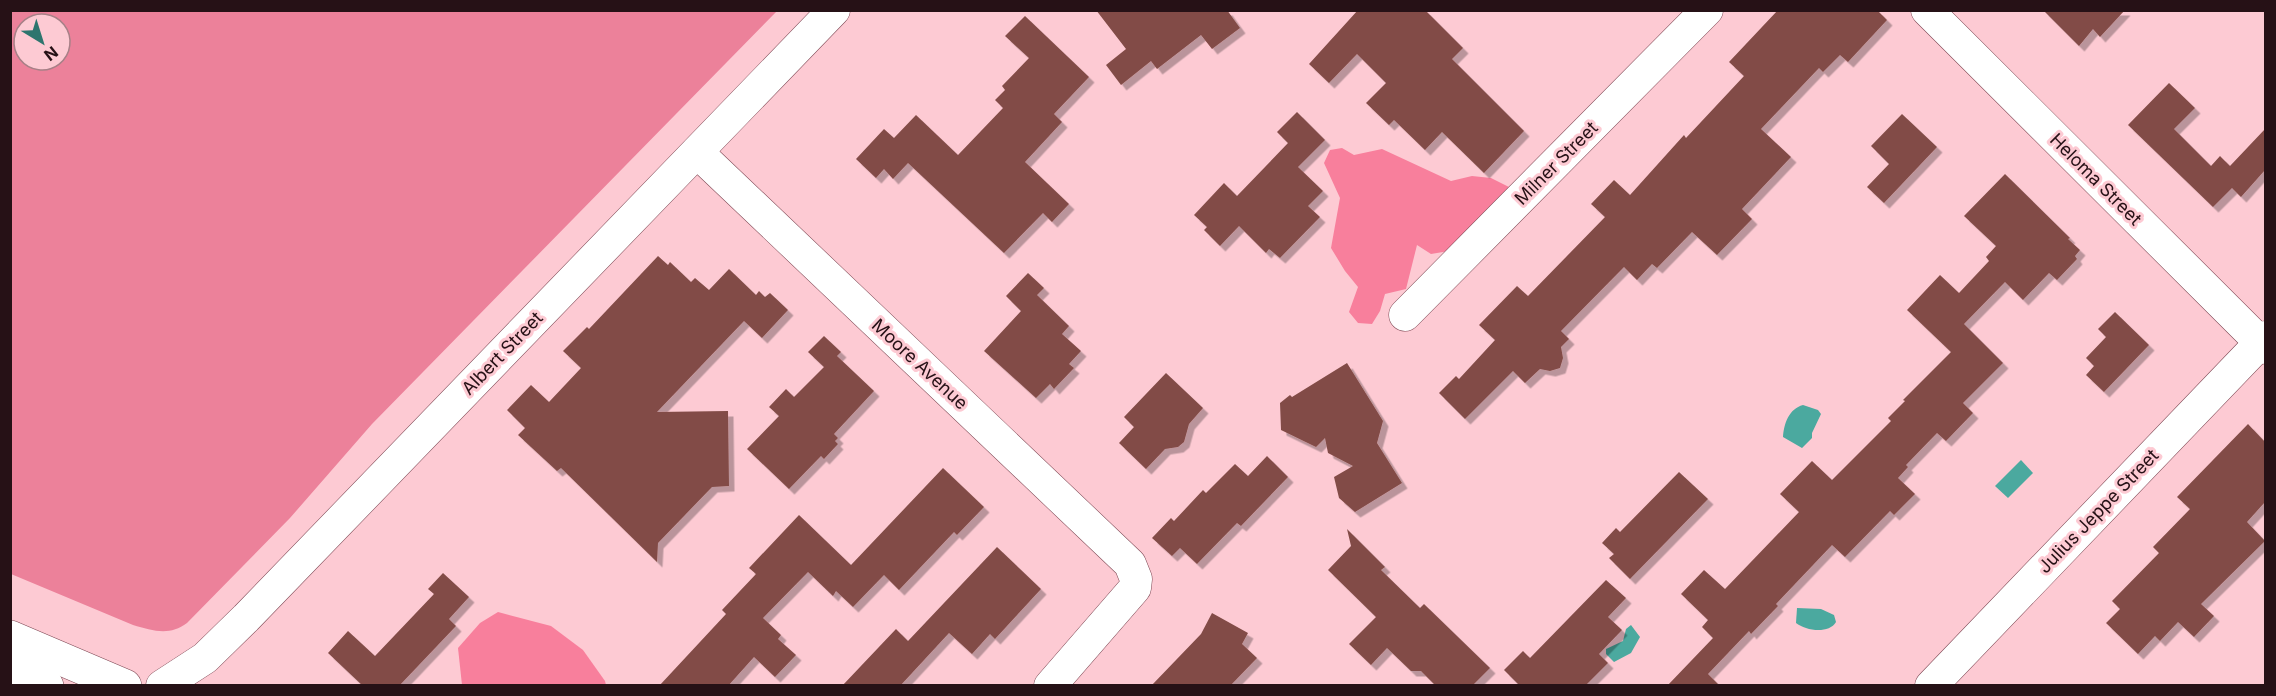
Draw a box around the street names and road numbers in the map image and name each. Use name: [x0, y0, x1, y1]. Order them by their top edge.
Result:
street label: Milner Street: [1510, 117, 1602, 209]
street label: Heloma Street: [2046, 129, 2146, 229]
street label: Albert Street: [457, 307, 547, 399]
street label: Moore Avenue: [868, 314, 972, 414]
street label: Julius Jeppe Street: [2033, 445, 2163, 577]

